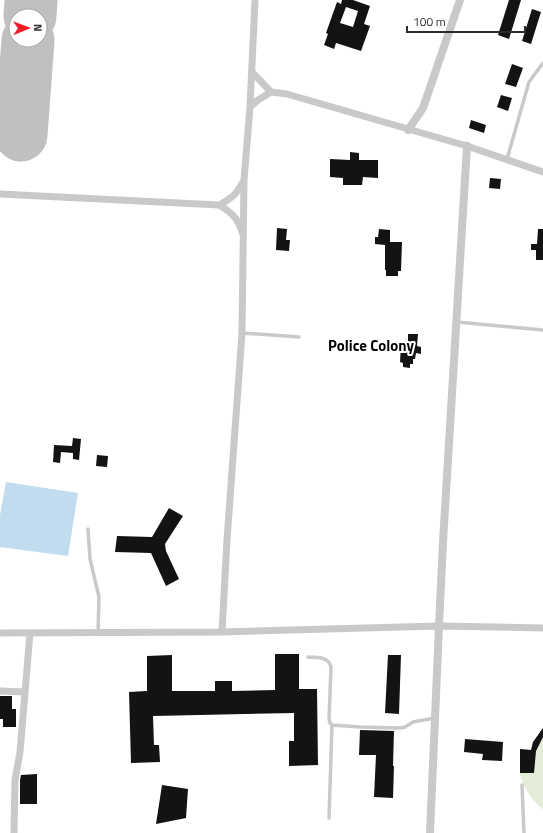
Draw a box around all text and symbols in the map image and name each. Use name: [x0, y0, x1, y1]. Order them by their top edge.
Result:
north arrow: [8, 8, 48, 48]
scale bar: [407, 8, 525, 34]
text: 100 m: [413, 12, 446, 31]
text: N: [30, 24, 46, 32]
district label: Police Colony: [328, 334, 415, 357]

